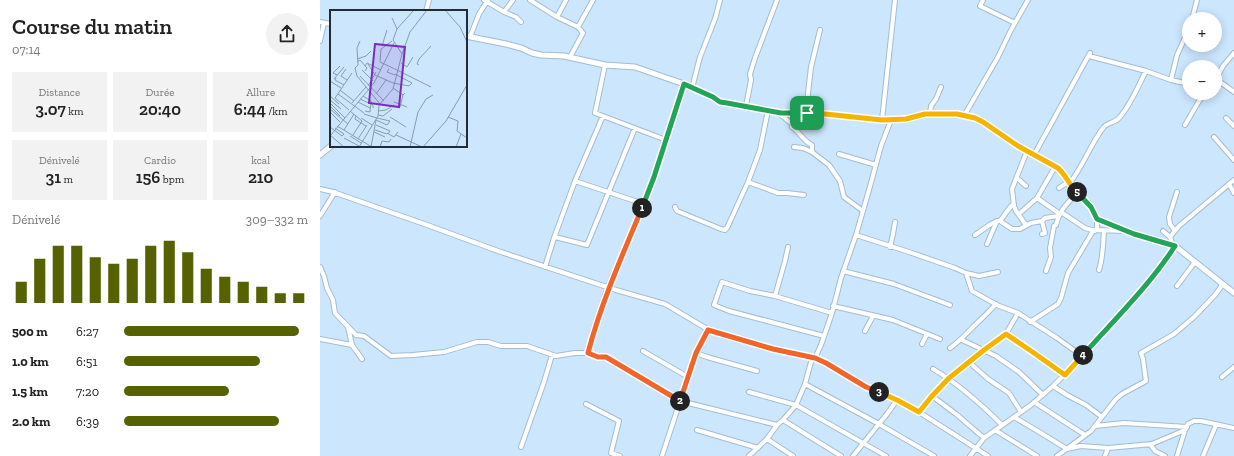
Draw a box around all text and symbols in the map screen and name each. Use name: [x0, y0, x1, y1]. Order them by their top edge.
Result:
inset map: [330, 10, 467, 147]
map controls: [1182, 12, 1222, 100]
button: +: [1182, 12, 1222, 52]
text: Course du matin: [12, 13, 172, 40]
button: share: [266, 13, 308, 55]
text: 07:14: [12, 42, 41, 57]
button: −: [1182, 60, 1222, 100]
text: Distance: [39, 86, 80, 99]
text: Durée: [146, 86, 174, 99]
text: Allure: [246, 86, 275, 99]
pin: [790, 96, 824, 130]
text: 3.07: [35, 99, 66, 119]
text: 20:40: [139, 99, 181, 119]
text: 6:44: [234, 99, 266, 119]
icon: arrive: [796, 102, 818, 124]
text: km: [66, 105, 83, 118]
text: /km: [266, 105, 287, 118]
text: Dénivelé: [39, 154, 80, 167]
text: Cardio: [144, 154, 176, 167]
text: kcal: [251, 154, 270, 167]
text: 31: [46, 167, 61, 187]
text: 156: [136, 167, 160, 187]
text: 210: [248, 167, 273, 187]
text: m: [61, 173, 73, 186]
text: bpm: [160, 173, 184, 186]
pin: 5: [1067, 182, 1087, 202]
text: 5: [1074, 185, 1080, 198]
pin: 1: [632, 198, 652, 218]
text: 1: [640, 201, 644, 214]
text: Dénivelé: [12, 212, 60, 227]
text: 309–332 m: [246, 212, 308, 227]
text: 500 m: [12, 324, 48, 339]
text: 6:27: [76, 324, 99, 339]
pin: 4: [1073, 345, 1093, 365]
text: 4: [1080, 348, 1086, 361]
text: 1.0 km: [12, 354, 49, 369]
text: 6:51: [76, 354, 97, 369]
pin: 3: [869, 382, 889, 402]
text: 1.5 km: [12, 384, 48, 399]
text: 7:20: [76, 384, 99, 399]
text: 3: [876, 385, 882, 398]
pin: 2: [670, 391, 690, 411]
text: 2: [677, 394, 683, 407]
text: 2.0 km: [12, 414, 50, 429]
text: 6:39: [76, 414, 99, 429]

